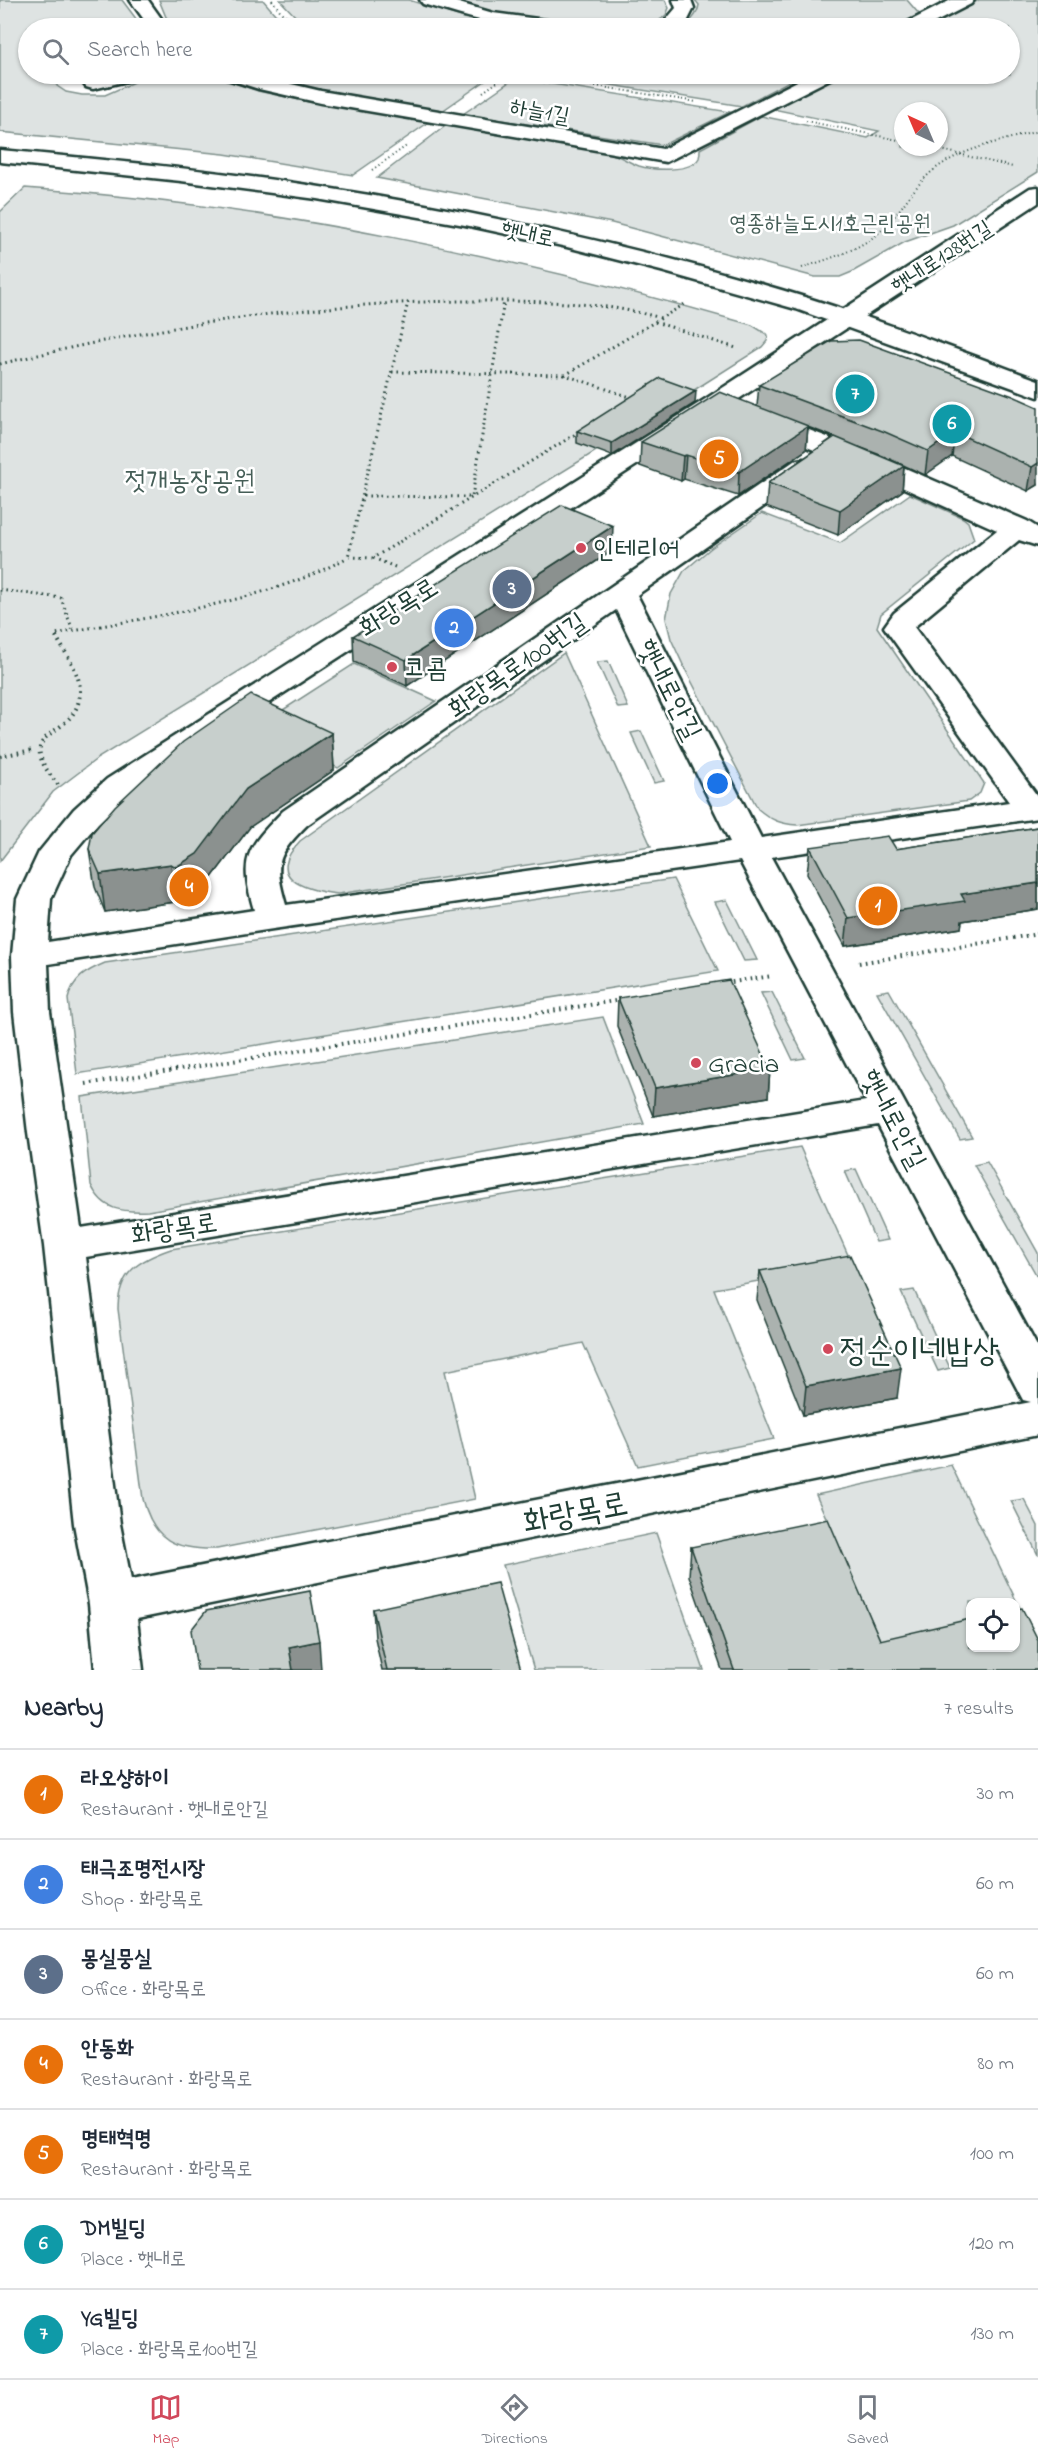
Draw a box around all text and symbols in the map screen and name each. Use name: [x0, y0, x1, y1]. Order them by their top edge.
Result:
search box: [18, 18, 1020, 84]
icon: search: [39, 35, 72, 68]
text: Search here: [87, 35, 192, 67]
street label: 하늘1길: [507, 92, 572, 134]
north arrow: [894, 102, 948, 156]
park label: 영종하늘도시1호근린공원: [729, 209, 931, 241]
street label: 햇내로128번길: [886, 214, 1000, 303]
street label: 햇내로: [498, 215, 557, 257]
pin: 7: [836, 372, 874, 416]
pin: 6: [932, 402, 972, 446]
pin: 5: [700, 436, 738, 482]
park label: 젓개농장공원: [125, 463, 255, 502]
place label: 인테리어: [593, 531, 680, 570]
marker: 인테리어: [574, 541, 588, 555]
pin: 3: [492, 566, 532, 612]
street label: 화랑목로: [352, 570, 447, 649]
street label: 화랑목로100번길: [441, 604, 596, 730]
pin: 2: [434, 606, 474, 650]
street label: 햇내로안길: [626, 633, 710, 748]
place label: 코콤: [404, 650, 447, 689]
marker: 코콤: [385, 660, 399, 674]
your location: [703, 769, 732, 798]
pin: 4: [170, 864, 208, 910]
pin: 1: [858, 884, 898, 928]
place label: Gracia: [708, 1046, 779, 1085]
marker: Gracia: [689, 1056, 703, 1070]
street label: 햇내로안길: [849, 1063, 935, 1178]
street label: 화랑목로: [128, 1204, 220, 1257]
place label: 정순이네밥상: [840, 1329, 999, 1377]
marker: 정순이네밥상: [821, 1342, 835, 1356]
street label: 화랑목로: [519, 1481, 632, 1549]
map controls: [966, 1598, 1020, 1652]
button: locate: [966, 1598, 1020, 1652]
text: Nearby: [24, 1690, 103, 1728]
text: 7 results: [944, 1695, 1014, 1724]
text: 라오샹하이: [81, 1764, 170, 1796]
text: 1: [40, 1780, 47, 1809]
text: 30 m: [977, 1780, 1014, 1809]
text: Restaurant · 햇내로안길: [81, 1796, 268, 1825]
text: 태극조명전시장: [81, 1854, 205, 1886]
text: 2: [39, 1870, 48, 1899]
text: 60 m: [976, 1870, 1014, 1899]
text: Shop · 화랑목로: [81, 1886, 203, 1915]
text: 몽실뭉실: [81, 1944, 152, 1976]
text: 3: [39, 1960, 48, 1989]
text: 60 m: [976, 1960, 1014, 1989]
text: Office · 화랑목로: [81, 1976, 206, 2005]
text: 안동화: [81, 2034, 134, 2066]
text: 4: [39, 2050, 48, 2079]
text: 80 m: [977, 2050, 1014, 2079]
text: Restaurant · 화랑목로: [81, 2066, 252, 2095]
text: 명태혁명: [81, 2124, 152, 2156]
text: 5: [38, 2140, 49, 2169]
text: 100 m: [970, 2140, 1014, 2169]
text: Restaurant · 화랑목로: [81, 2156, 252, 2185]
text: DM빌딩: [81, 2214, 146, 2246]
text: 6: [39, 2230, 48, 2259]
text: 120 m: [969, 2230, 1014, 2259]
text: Place · 햇내로: [81, 2246, 186, 2275]
text: YG빌딩: [81, 2304, 139, 2336]
text: 7: [39, 2320, 48, 2349]
text: 130 m: [970, 2320, 1014, 2349]
text: Place · 화랑목로100번길: [81, 2336, 258, 2365]
tab: Map: [149, 2391, 182, 2451]
tab: Directions: [481, 2391, 548, 2451]
tab: Saved: [847, 2391, 889, 2451]

